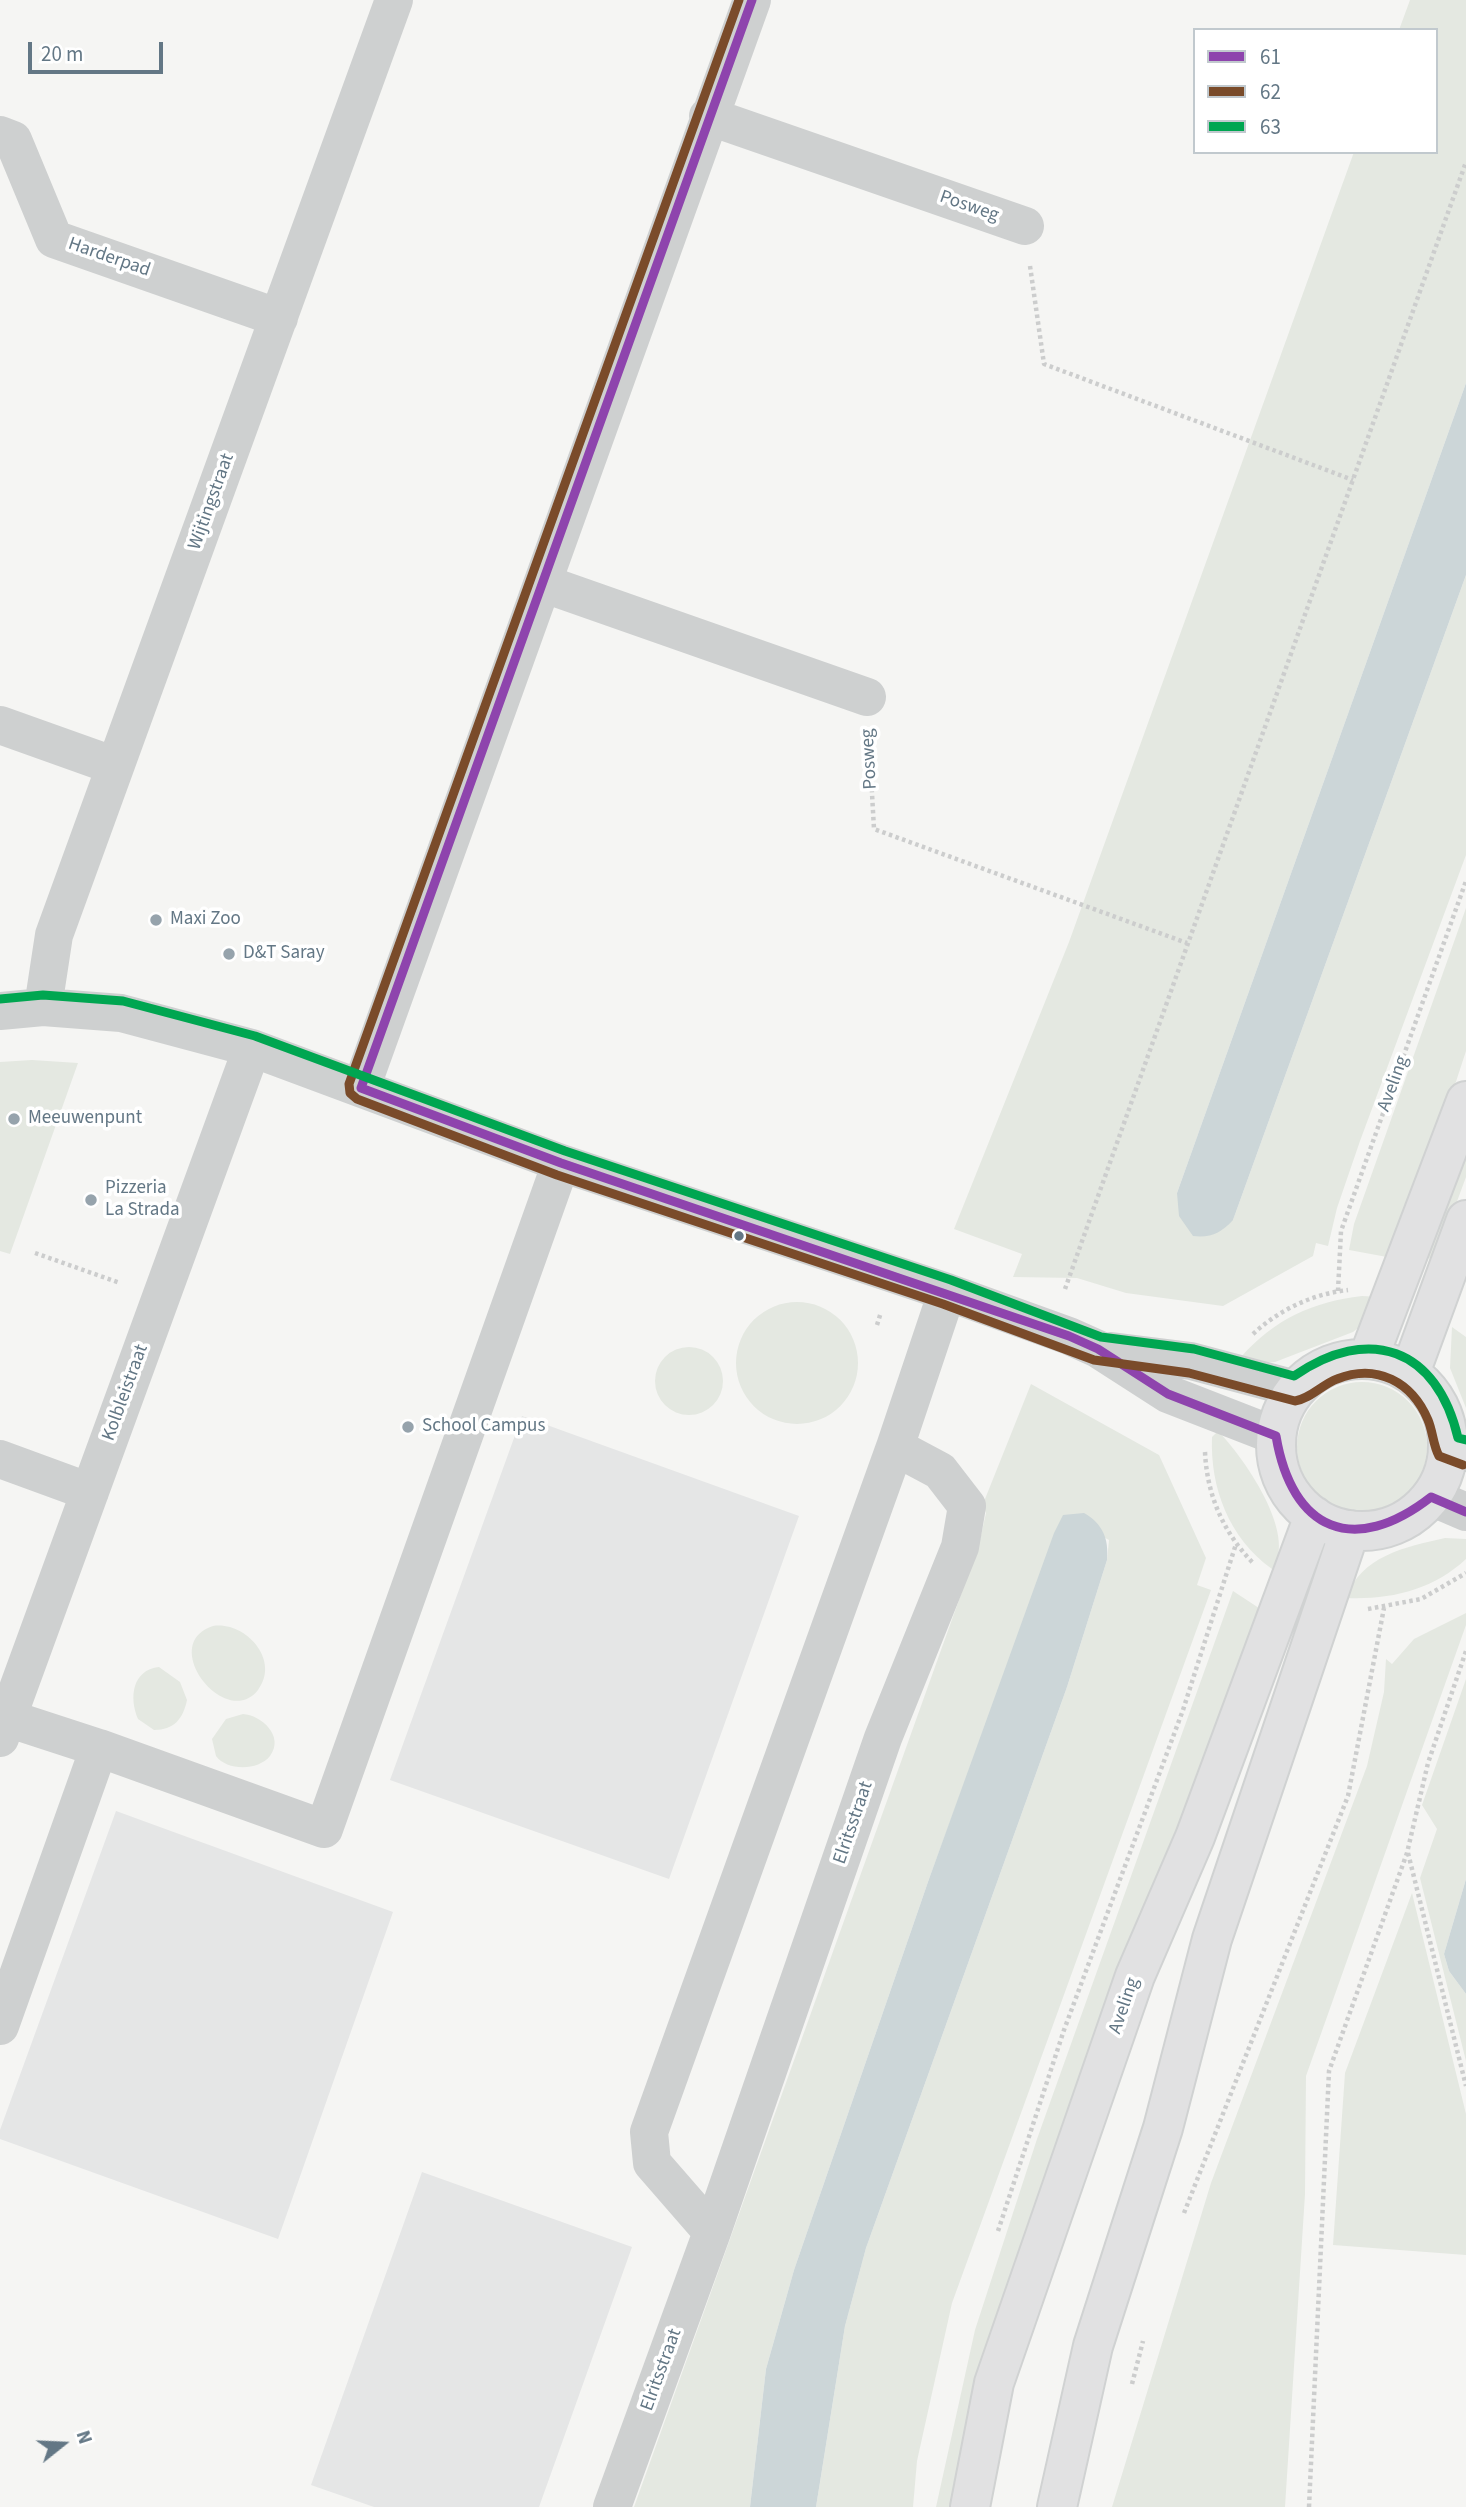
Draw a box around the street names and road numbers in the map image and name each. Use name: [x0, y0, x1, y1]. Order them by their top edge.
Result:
street label: Posweg: [936, 186, 1002, 228]
street label: Harderpad: [65, 233, 153, 283]
street label: Wijtingstraat: [184, 451, 240, 553]
street label: Posweg: [857, 728, 883, 790]
street label: Aveling: [1373, 1053, 1415, 1115]
street label: Kolbleistraat: [98, 1342, 154, 1444]
street label: Elritsstraat: [829, 1779, 879, 1867]
street label: Aveling: [1105, 1975, 1145, 2037]
street label: Elritsstraat: [637, 2326, 687, 2414]

